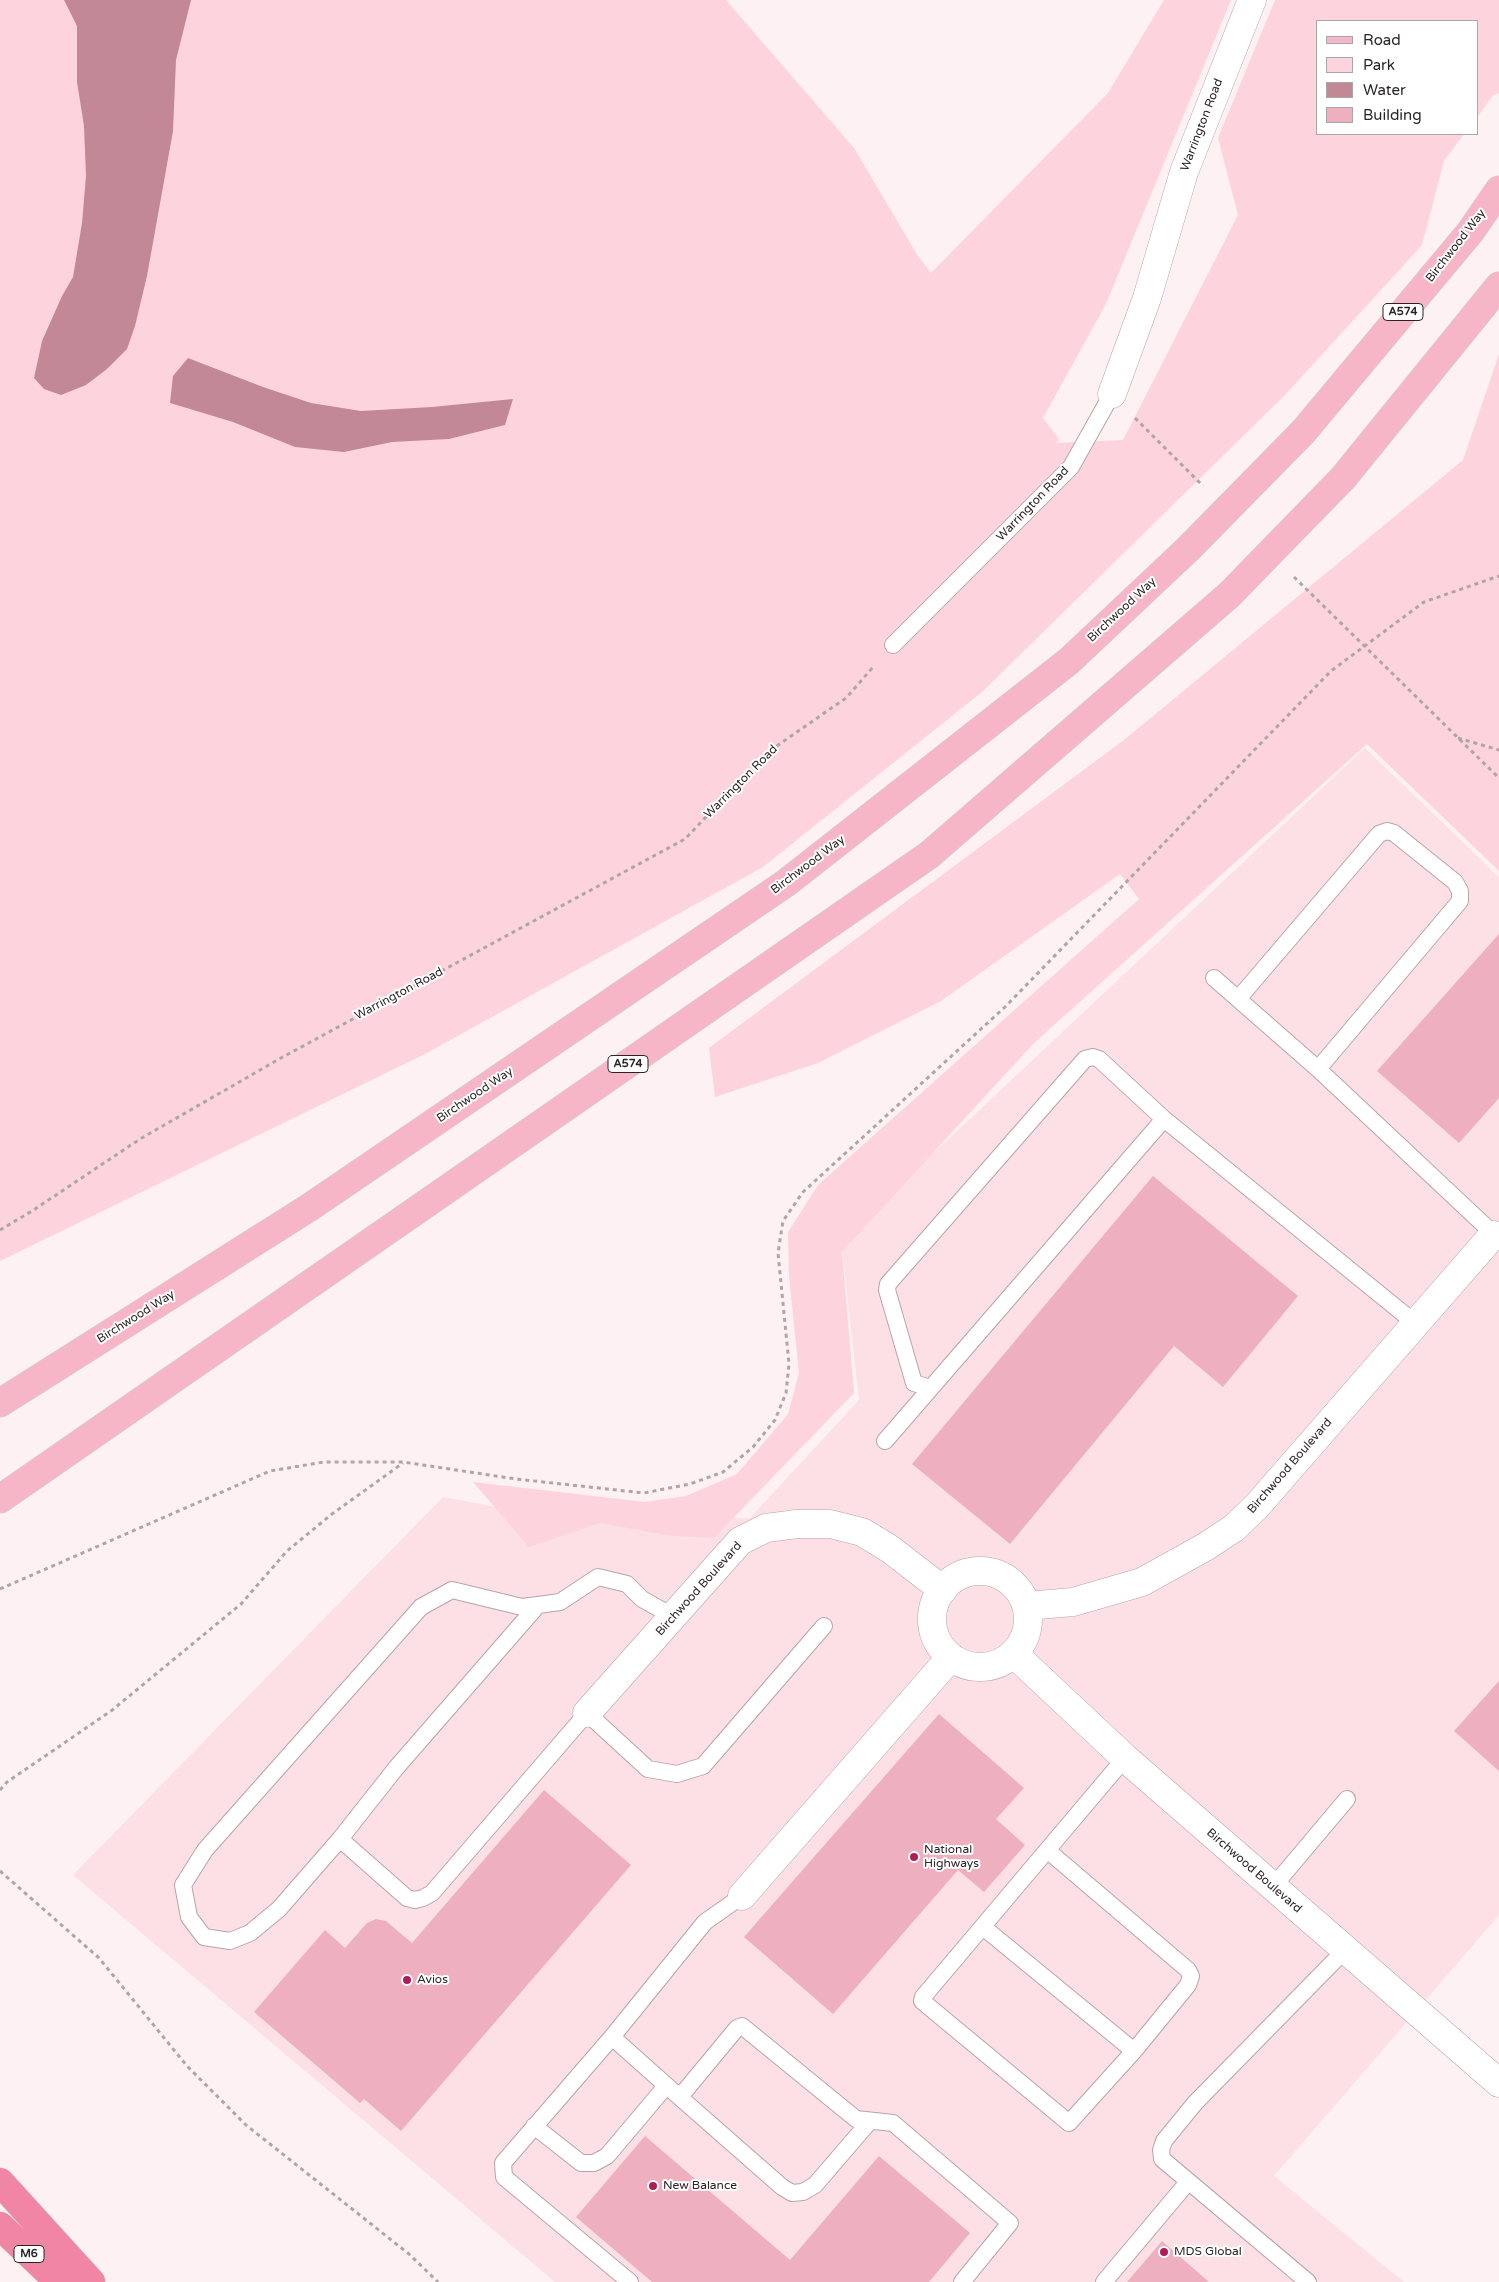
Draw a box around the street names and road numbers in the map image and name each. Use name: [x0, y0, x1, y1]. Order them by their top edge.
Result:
street label: Warrington Road: [1178, 77, 1226, 173]
street label: Birchwood Way: [1423, 207, 1489, 285]
road number: A574: [1383, 304, 1423, 320]
street label: Warrington Road: [994, 464, 1072, 544]
street label: Birchwood Way: [1085, 575, 1159, 645]
street label: Warrington Road: [701, 742, 781, 822]
street label: Birchwood Way: [768, 833, 848, 897]
street label: Warrington Road: [352, 965, 446, 1023]
road number: A574: [608, 1056, 648, 1072]
street label: Birchwood Way: [434, 1064, 516, 1126]
street label: Birchwood Way: [95, 1287, 177, 1347]
street label: Birchwood Boulevard: [1245, 1415, 1335, 1517]
street label: Birchwood Boulevard: [653, 1539, 745, 1639]
street label: Birchwood Boulevard: [1203, 1826, 1305, 1916]
road number: M6: [14, 2246, 44, 2262]

